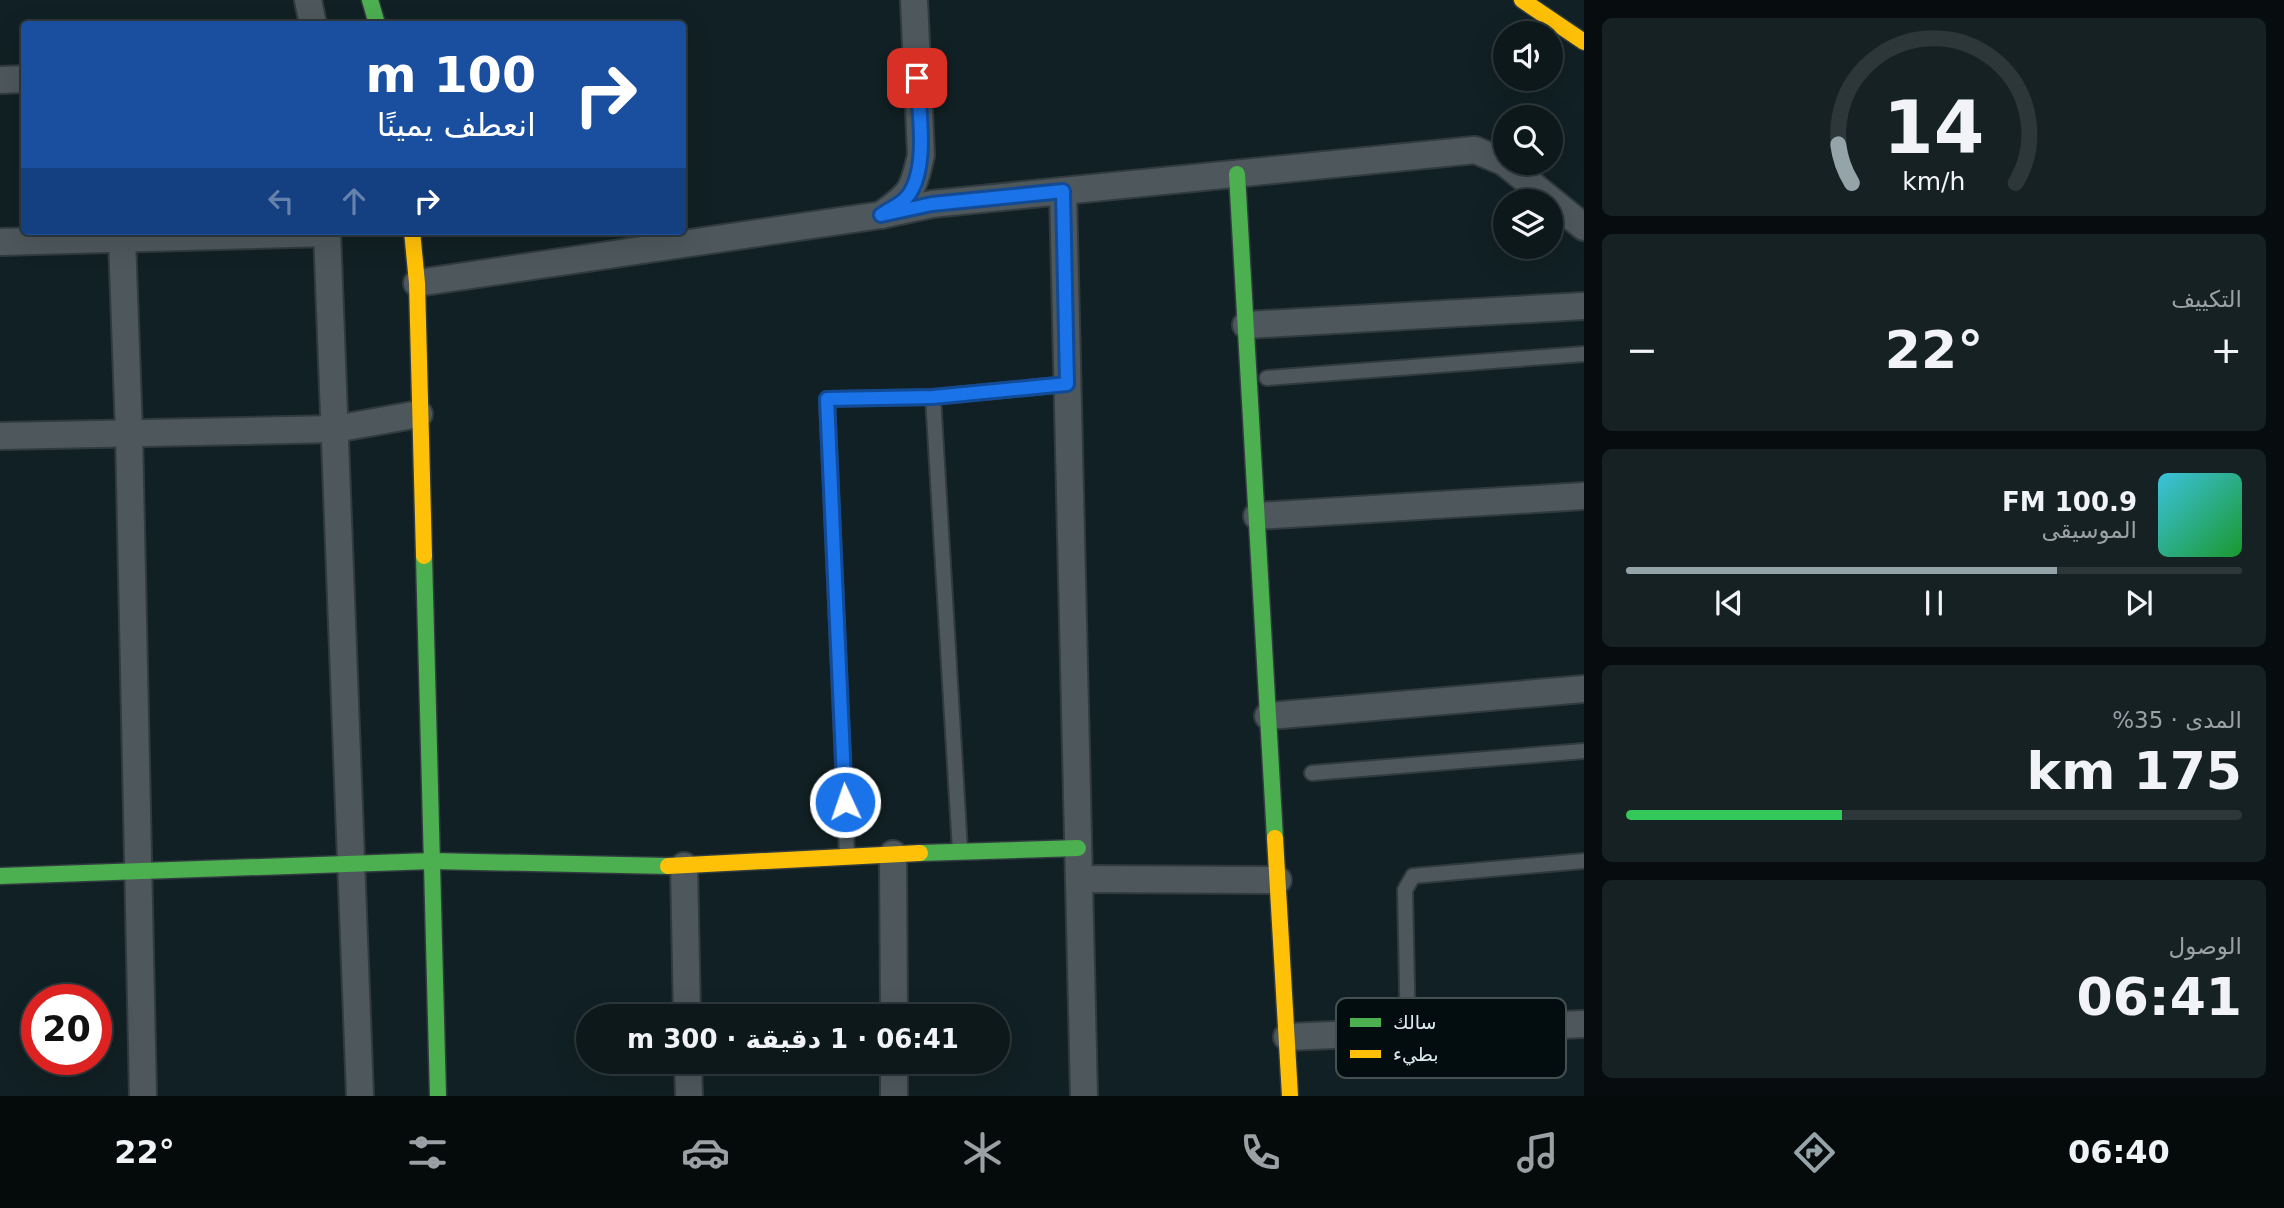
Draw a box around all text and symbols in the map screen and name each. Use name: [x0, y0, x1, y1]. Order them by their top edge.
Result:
map controls: [1493, 21, 1563, 259]
button: sound: [1493, 21, 1563, 91]
text: 100 m: [366, 47, 536, 104]
pin: [887, 48, 947, 108]
icon: right: [560, 49, 651, 140]
icon: arrive: [898, 59, 936, 97]
text: 14: [1883, 85, 1985, 170]
button: search: [1493, 105, 1563, 175]
text: انعطف يمينًا: [377, 106, 536, 144]
text: km/h: [1902, 167, 1966, 196]
icon: left: [262, 182, 300, 220]
icon: ahead: [335, 182, 373, 220]
icon: right: [408, 182, 446, 220]
button: layers: [1493, 189, 1563, 259]
text: التكييف: [2171, 286, 2242, 312]
text: 22°: [1885, 320, 1983, 380]
text: −: [1626, 328, 1658, 372]
text: +: [2210, 328, 2242, 372]
text: 100.9 FM: [2002, 487, 2137, 517]
text: الموسيقى: [2041, 517, 2137, 543]
icon: previous: [1710, 584, 1748, 622]
icon: pause: [1915, 584, 1953, 622]
icon: next: [2120, 584, 2158, 622]
text: المدى · 35%: [2112, 707, 2242, 733]
text: 175 km: [2027, 741, 2242, 801]
position arrow: [808, 765, 882, 839]
text: الوصول: [2169, 933, 2242, 959]
text: 06:41: [2076, 967, 2242, 1027]
speed limit sign: 20: [21, 984, 112, 1075]
legend: [1336, 998, 1566, 1078]
text: سالك: [1393, 1011, 1437, 1033]
text: 06:41 · 1 دقيقة · 300 m: [627, 1024, 959, 1054]
text: بطيء: [1393, 1043, 1439, 1066]
icon: filters: [403, 1128, 452, 1177]
icon: car: [681, 1128, 730, 1177]
icon: climate: [958, 1128, 1007, 1177]
icon: phone: [1236, 1128, 1285, 1177]
icon: music: [1513, 1128, 1562, 1177]
icon: directions: [1790, 1128, 1839, 1177]
text: 22°: [114, 1133, 175, 1171]
text: 06:40: [2068, 1133, 2170, 1171]

